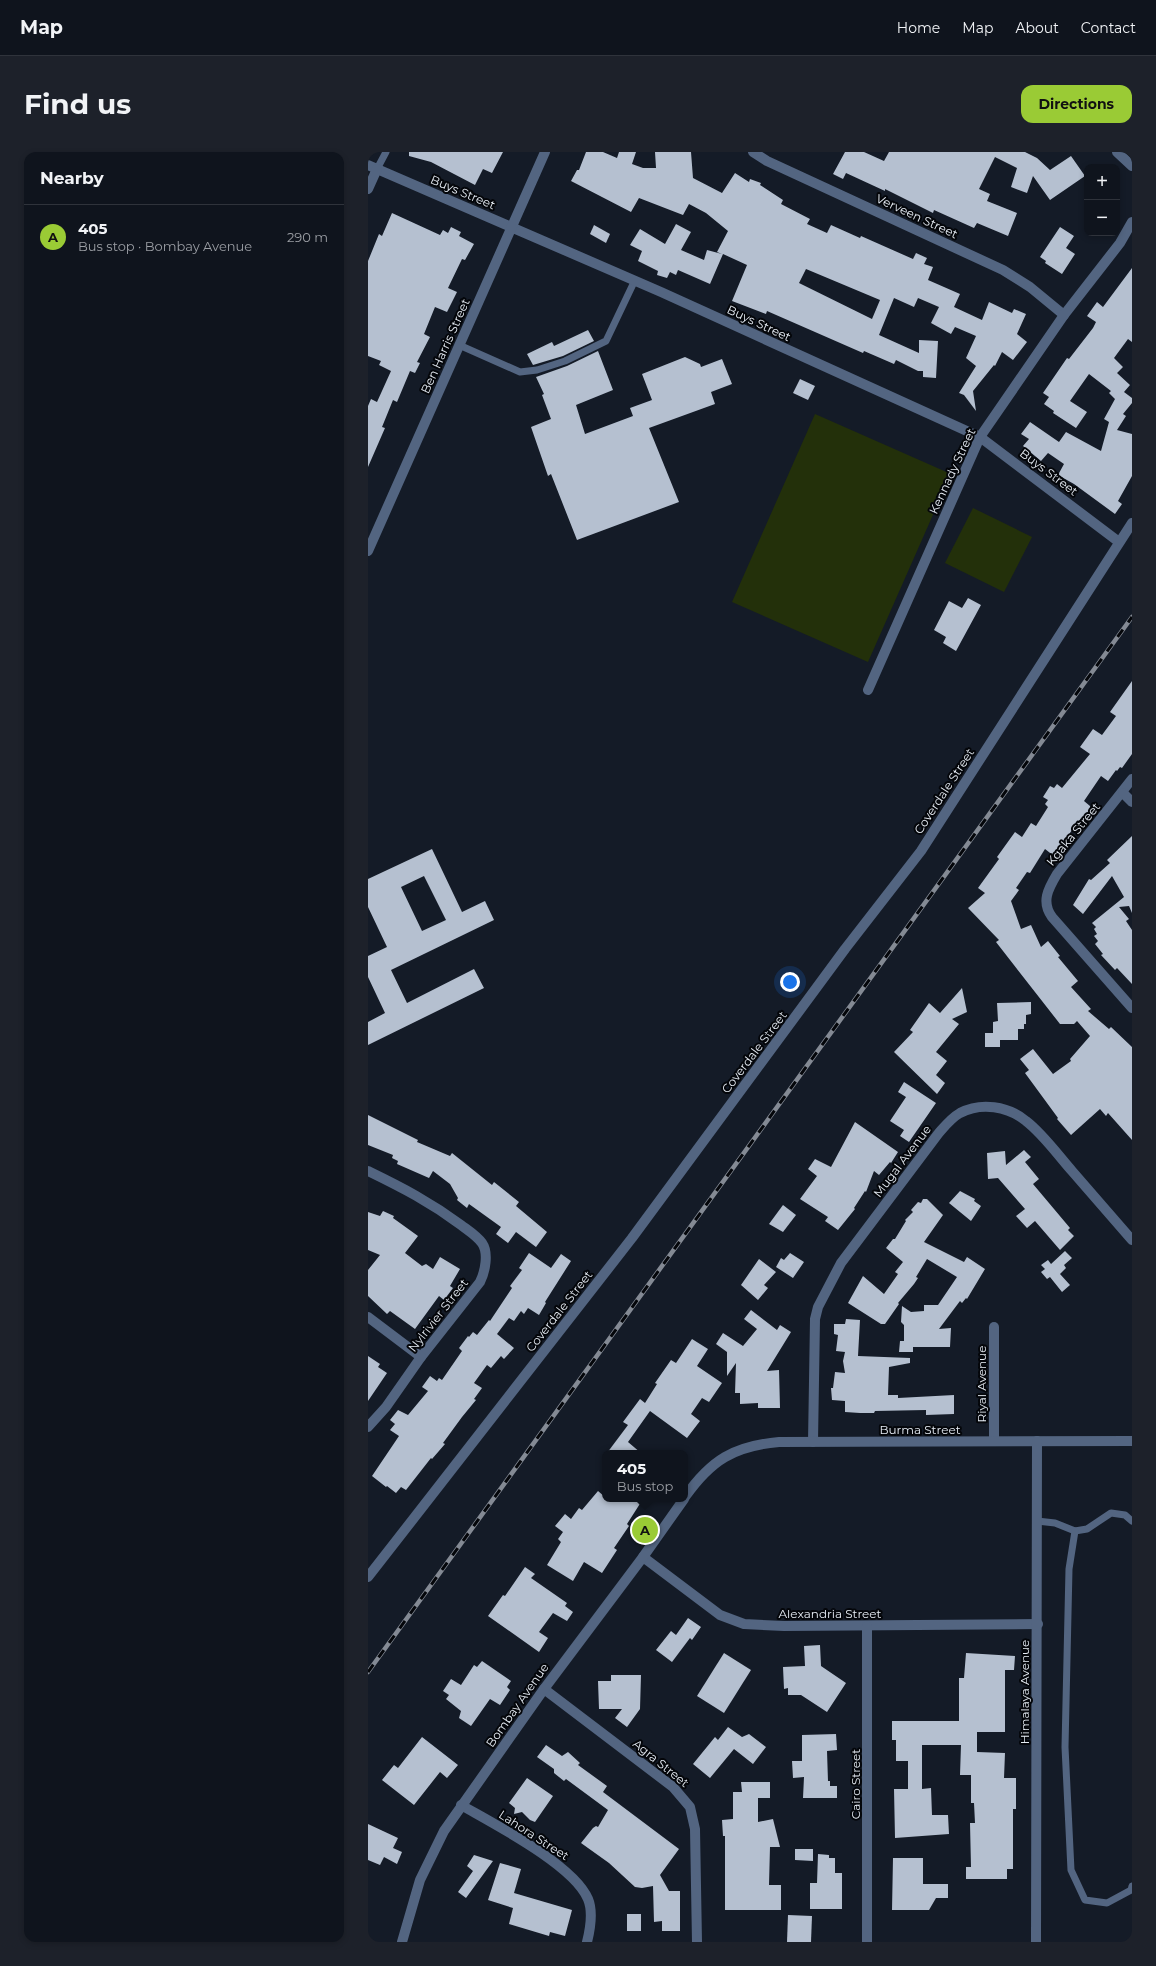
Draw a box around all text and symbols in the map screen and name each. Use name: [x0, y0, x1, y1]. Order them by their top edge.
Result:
text: Map: [20, 16, 63, 39]
text: Home: [897, 19, 940, 37]
text: Map: [962, 19, 993, 37]
text: About: [1015, 19, 1059, 37]
text: Contact: [1081, 19, 1136, 37]
button: Directions: [1021, 85, 1132, 123]
text: Find us: [24, 87, 131, 121]
map controls: [1084, 164, 1120, 236]
button: +: [1084, 164, 1120, 200]
text: Nearby: [40, 168, 104, 188]
street label: Buys Street: [428, 172, 498, 212]
street label: Verveen Street: [874, 191, 960, 242]
button: −: [1084, 200, 1120, 236]
text: 405: [78, 219, 107, 238]
text: A: [48, 229, 58, 245]
text: 290 m: [287, 229, 328, 245]
text: Bus stop · Bombay Avenue: [78, 238, 252, 254]
street label: Ben Harris Street: [417, 296, 473, 396]
street label: Buys Street: [725, 302, 793, 344]
street label: Kennady Street: [926, 426, 978, 516]
street label: Buys Street: [1017, 445, 1081, 499]
street label: Coverdale Street: [911, 745, 977, 837]
street label: Kgaka Street: [1043, 799, 1103, 869]
your location: [780, 972, 800, 992]
street label: Coverdale Street: [718, 1008, 790, 1096]
street label: Mugal Avenue: [870, 1122, 934, 1200]
street label: Coverdale Street: [523, 1267, 595, 1355]
street label: Nylrivier Street: [405, 1275, 471, 1355]
street label: Riyal Avenue: [974, 1346, 989, 1422]
street label: Burma Street: [879, 1422, 961, 1437]
popup: [602, 1450, 688, 1502]
text: 405: [617, 1459, 646, 1478]
text: Bus stop: [617, 1478, 673, 1494]
pin: A: [632, 1515, 658, 1545]
street label: Alexandria Street: [779, 1606, 882, 1621]
street label: Himalaya Avenue: [1017, 1640, 1032, 1744]
street label: Bombay Avenue: [482, 1660, 552, 1750]
street label: Agra Street: [630, 1736, 692, 1790]
street label: Cairo Street: [848, 1749, 863, 1819]
street label: Lahora Street: [496, 1807, 572, 1863]

